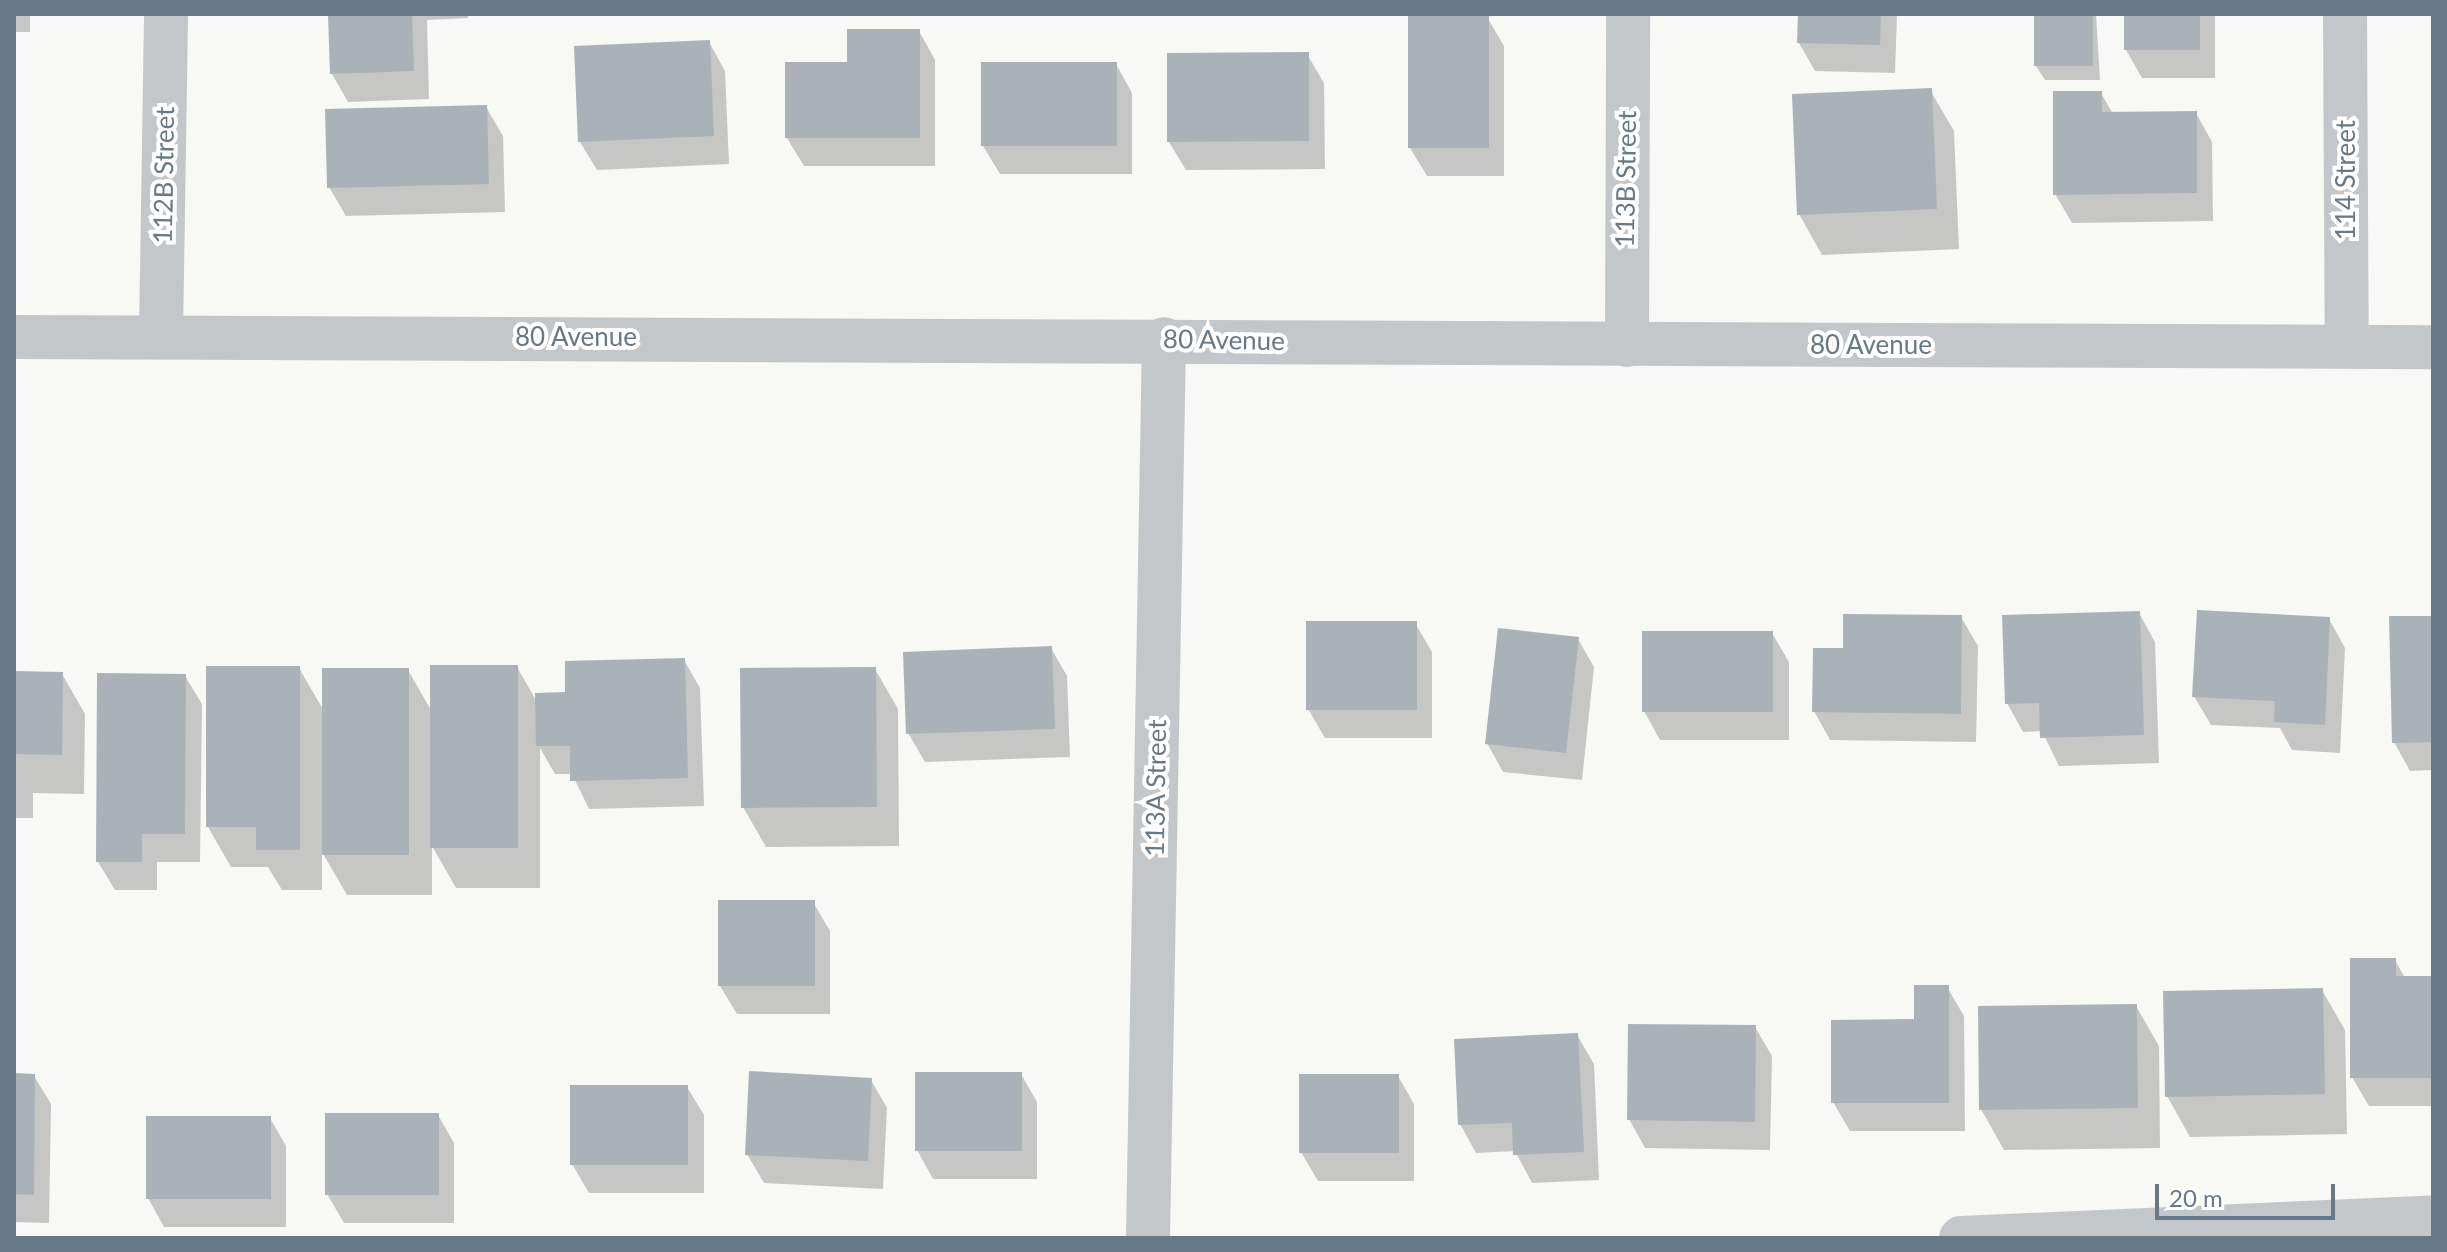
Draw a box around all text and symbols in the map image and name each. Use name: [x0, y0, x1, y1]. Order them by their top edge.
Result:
street label: 112B Street: [147, 106, 181, 244]
street label: 113B Street: [1609, 110, 1643, 248]
street label: 114 Street: [2330, 120, 2362, 240]
street label: 80 Avenue: [515, 321, 637, 353]
street label: 80 Avenue: [1162, 323, 1286, 357]
street label: 80 Avenue: [1810, 329, 1932, 361]
street label: 113A Street: [1139, 719, 1173, 857]
scale bar: [2159, 1168, 2339, 1218]
text: 20 m: [2169, 1183, 2223, 1212]

